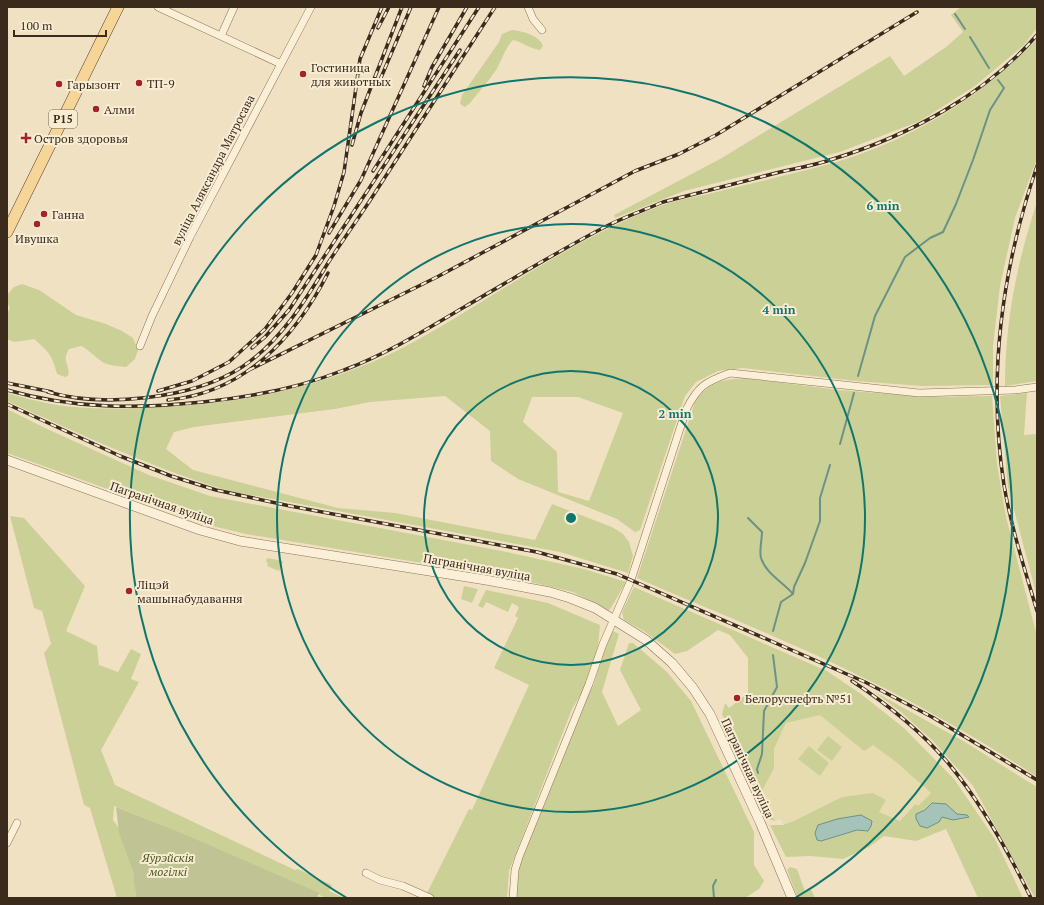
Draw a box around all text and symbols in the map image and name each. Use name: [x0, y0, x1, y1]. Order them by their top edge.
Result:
scale bar: [14, 12, 106, 38]
text: 100 m: [20, 18, 53, 33]
place label: Гостиница для животных: [311, 60, 392, 89]
marker: Гостиница для животных: [298, 69, 308, 79]
place label: ТП-9: [147, 76, 175, 91]
place label: Гарызонт: [67, 77, 120, 92]
marker: ТП-9: [134, 78, 144, 88]
marker: Гарызонт: [54, 79, 64, 89]
street label: вуліца Аляксандра Матросава: [168, 92, 258, 248]
place label: Алми: [104, 102, 135, 117]
marker: Алми: [91, 104, 101, 114]
road number: Р15: [49, 110, 77, 128]
place label: Остров здоровья: [34, 131, 128, 146]
marker: Остров здоровья: [21, 133, 31, 143]
text: 6 min: [867, 198, 900, 213]
place label: Ганна: [52, 207, 85, 222]
marker: Ганна: [39, 209, 49, 219]
marker: Ивушка: [32, 219, 42, 229]
place label: Ивушка: [15, 231, 59, 246]
text: 4 min: [763, 302, 796, 317]
text: 2 min: [659, 406, 692, 421]
street label: Пагранічная вуліца: [108, 478, 216, 528]
centre of rings: [564, 511, 578, 525]
street label: Пагранічная вуліца: [422, 550, 532, 584]
place label: Ліцэй машынабудавання: [136, 577, 243, 606]
marker: Ліцэй машынабудавання: [124, 586, 134, 596]
place label: Белоруснефть №51: [745, 691, 852, 706]
marker: Белоруснефть №51: [732, 693, 742, 703]
street label: Пагранічная вуліца: [718, 716, 778, 820]
park label: Яўрэйскія могілкі: [141, 850, 194, 879]

